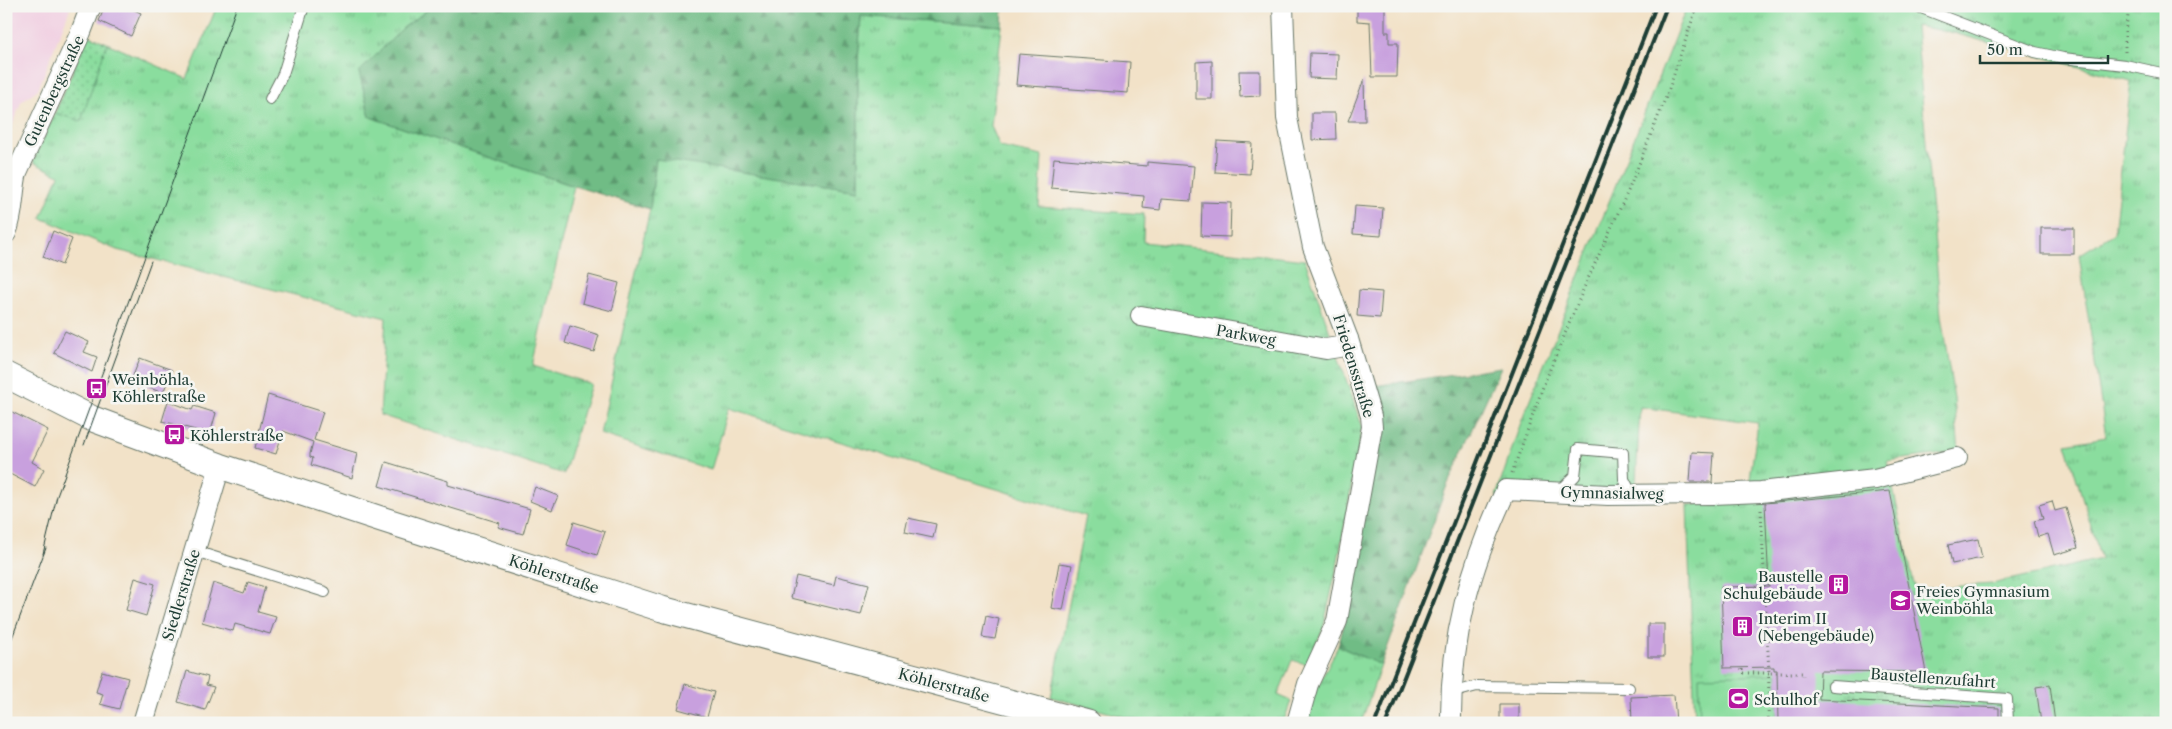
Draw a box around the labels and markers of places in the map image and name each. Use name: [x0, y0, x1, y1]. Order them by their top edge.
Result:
place label: Weinböhla, Köhlerstraße: [111, 370, 206, 406]
bus stop icon: Weinböhla, Köhlerstraße: [84, 376, 108, 400]
bus stop icon: Köhlerstraße: [162, 423, 186, 447]
place label: Köhlerstraße: [190, 426, 284, 445]
place label: Baustelle Schulgebäude: [1723, 567, 1823, 603]
building icon: Baustelle Schulgebäude: [1827, 573, 1851, 597]
place label: Freies Gymnasium Weinböhla: [1915, 582, 2050, 618]
school or university icon: Freies Gymnasium Weinböhla: [1888, 588, 1912, 612]
place label: Interim II (Nebengebäude): [1758, 609, 1874, 645]
building icon: Interim II (Nebengebäude): [1730, 615, 1754, 639]
sports icon: Schulhof: [1726, 687, 1750, 711]
place label: Schulhof: [1754, 690, 1819, 709]

